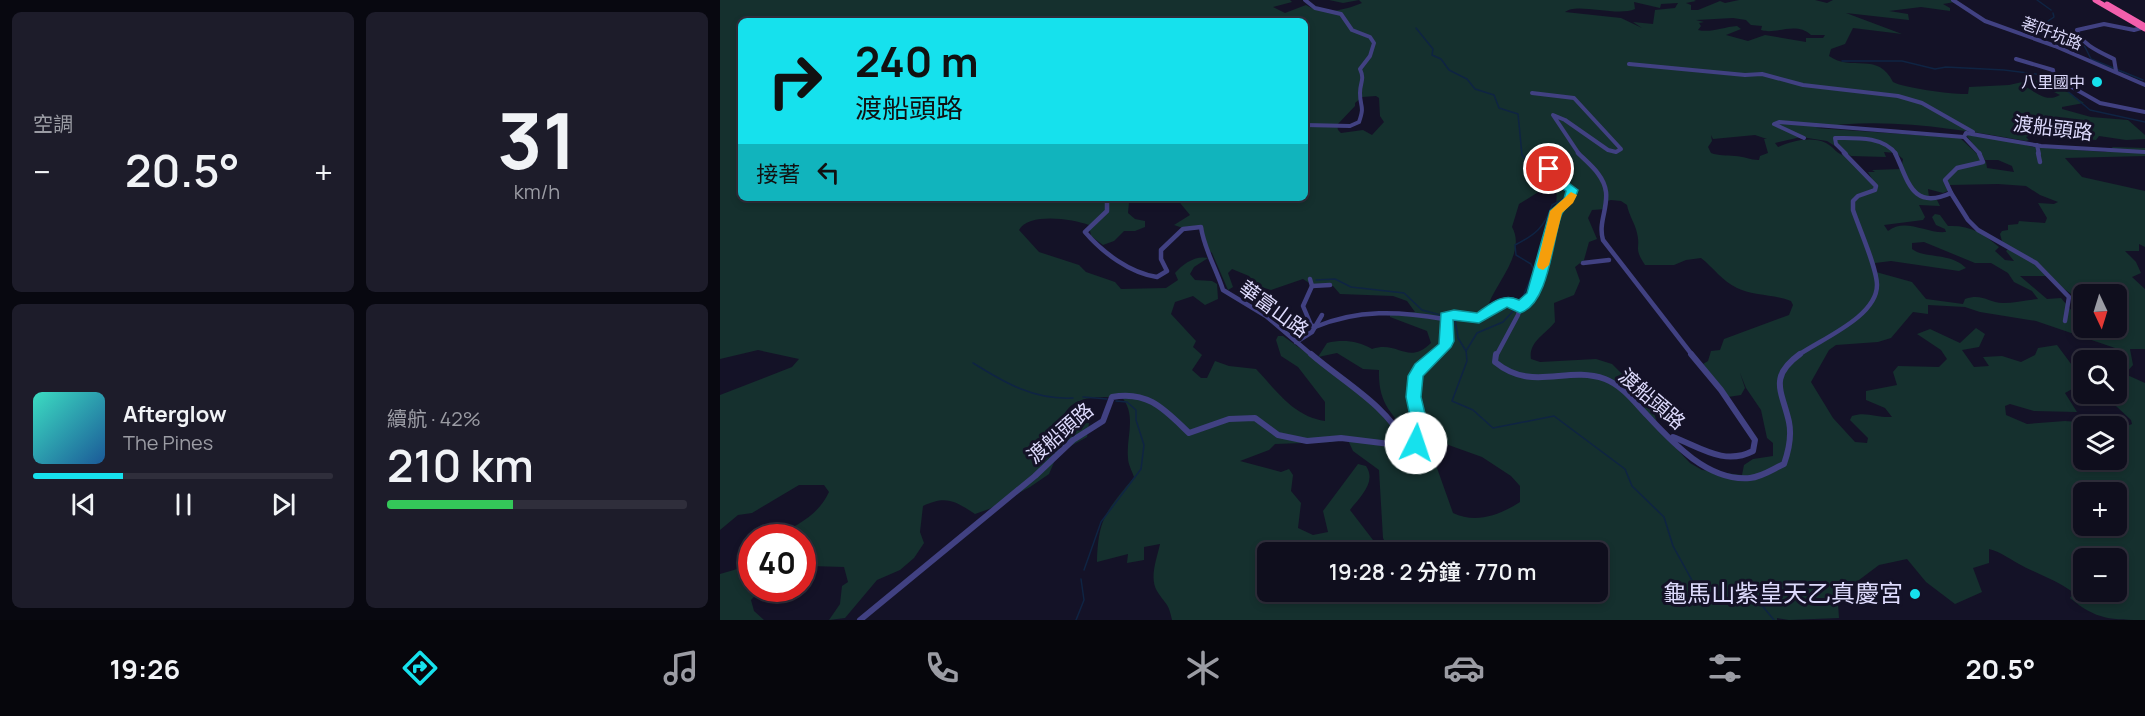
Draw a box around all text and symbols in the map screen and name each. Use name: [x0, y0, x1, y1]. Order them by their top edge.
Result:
street label: 荖阡坑路: [2018, 11, 2086, 55]
text: 240 m: [855, 32, 979, 90]
icon: right: [756, 42, 834, 120]
place label: 八里國中: [2021, 71, 2085, 93]
marker: 八里國中: [2090, 75, 2104, 89]
text: 31: [497, 86, 577, 192]
text: 渡船頭路: [855, 89, 963, 126]
street label: 渡船頭路: [2012, 109, 2094, 146]
text: 空調: [33, 110, 73, 137]
text: 20.5°: [125, 139, 240, 201]
pin: [1523, 143, 1574, 194]
text: −: [33, 149, 51, 194]
text: +: [314, 149, 333, 194]
icon: arrive: [1532, 152, 1565, 185]
icon: left: [812, 156, 845, 189]
text: 接著: [756, 159, 800, 189]
text: km/h: [514, 178, 560, 205]
street label: 華富山路: [1234, 274, 1315, 343]
north arrow: [2073, 284, 2127, 338]
map controls: [2073, 284, 2127, 602]
button: search: [2073, 350, 2127, 404]
street label: 渡船頭路: [1613, 362, 1691, 435]
street label: 渡船頭路: [1021, 396, 1099, 469]
text: Afterglow: [123, 399, 227, 429]
text: 續航 · 42%: [387, 405, 481, 432]
position arrow: [1384, 411, 1448, 475]
button: layers: [2073, 416, 2127, 470]
text: The Pines: [123, 429, 213, 456]
text: 210 km: [387, 434, 534, 496]
button: +: [2073, 482, 2127, 536]
icon: previous: [67, 488, 100, 521]
icon: pause: [167, 488, 200, 521]
icon: next: [267, 488, 300, 521]
speed limit sign: 40: [738, 524, 816, 602]
button: −: [2073, 548, 2127, 602]
text: 19:28 · 2 分鐘 · 770 m: [1329, 557, 1536, 587]
place label: 龜馬山紫皇天乙真慶宮: [1663, 576, 1903, 609]
marker: 龜馬山紫皇天乙真慶宮: [1908, 587, 1922, 601]
icon: directions: [399, 647, 441, 689]
icon: music: [660, 647, 702, 689]
icon: phone: [921, 647, 963, 689]
icon: climate: [1182, 647, 1224, 689]
icon: car: [1443, 647, 1485, 689]
icon: filters: [1704, 647, 1746, 689]
text: 19:26: [110, 650, 180, 687]
text: 20.5°: [1965, 650, 2035, 687]

